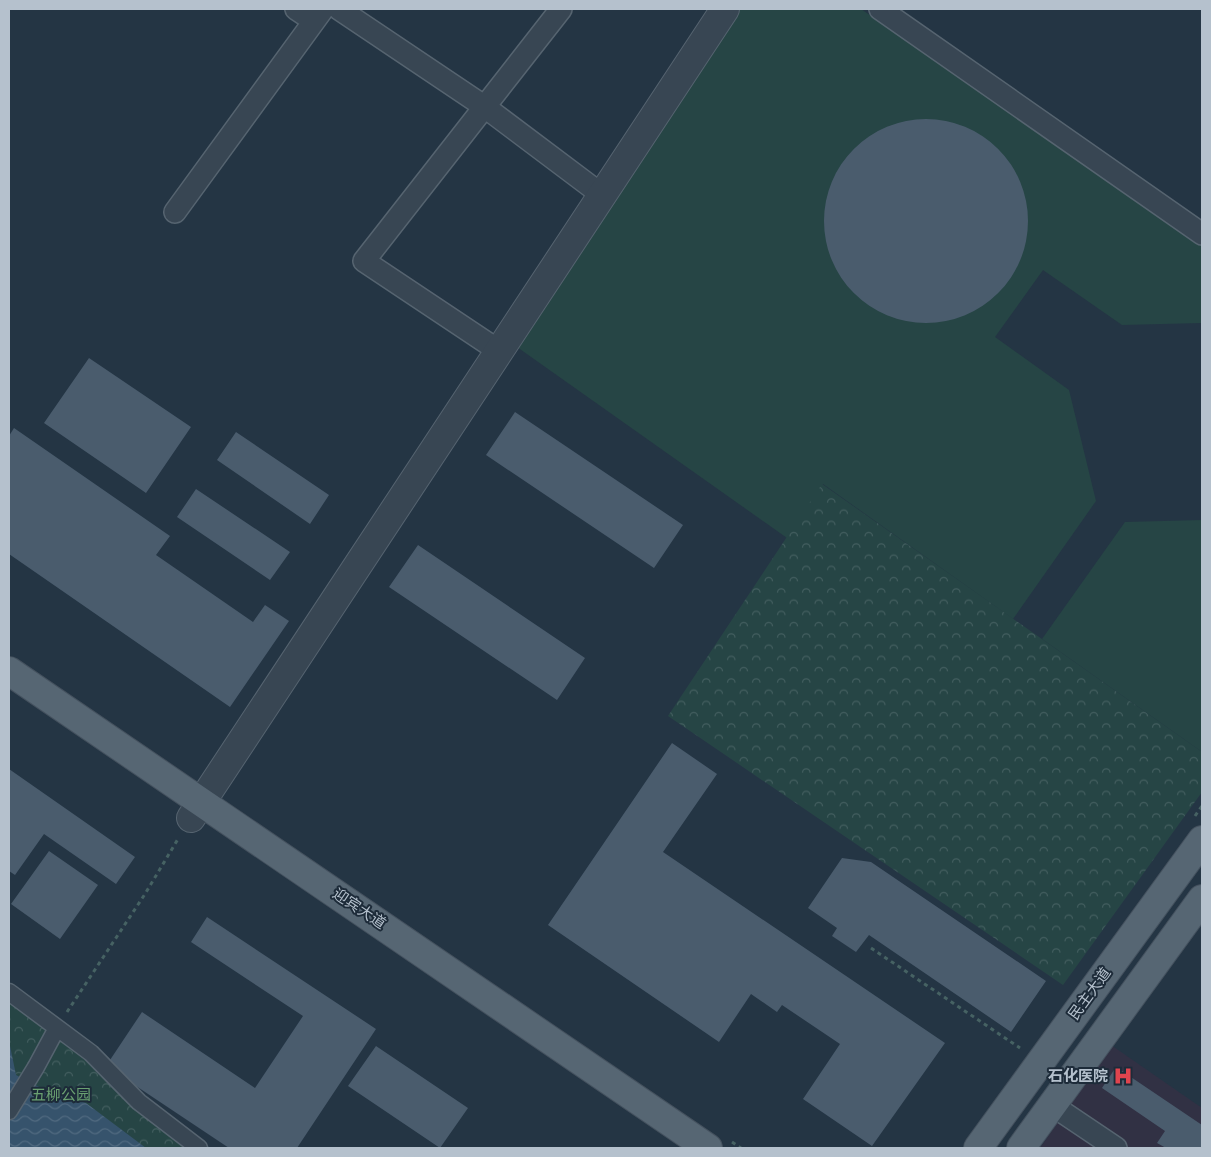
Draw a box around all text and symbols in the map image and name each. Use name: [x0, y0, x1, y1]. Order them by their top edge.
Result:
street label: 迎宾大道: [330, 885, 389, 932]
street label: 民主大道: [1065, 965, 1114, 1023]
hospital icon: 石化医院: [1112, 1065, 1134, 1087]
place label: 石化医院: [1048, 1067, 1108, 1084]
park label: 五柳公园: [31, 1087, 91, 1103]

